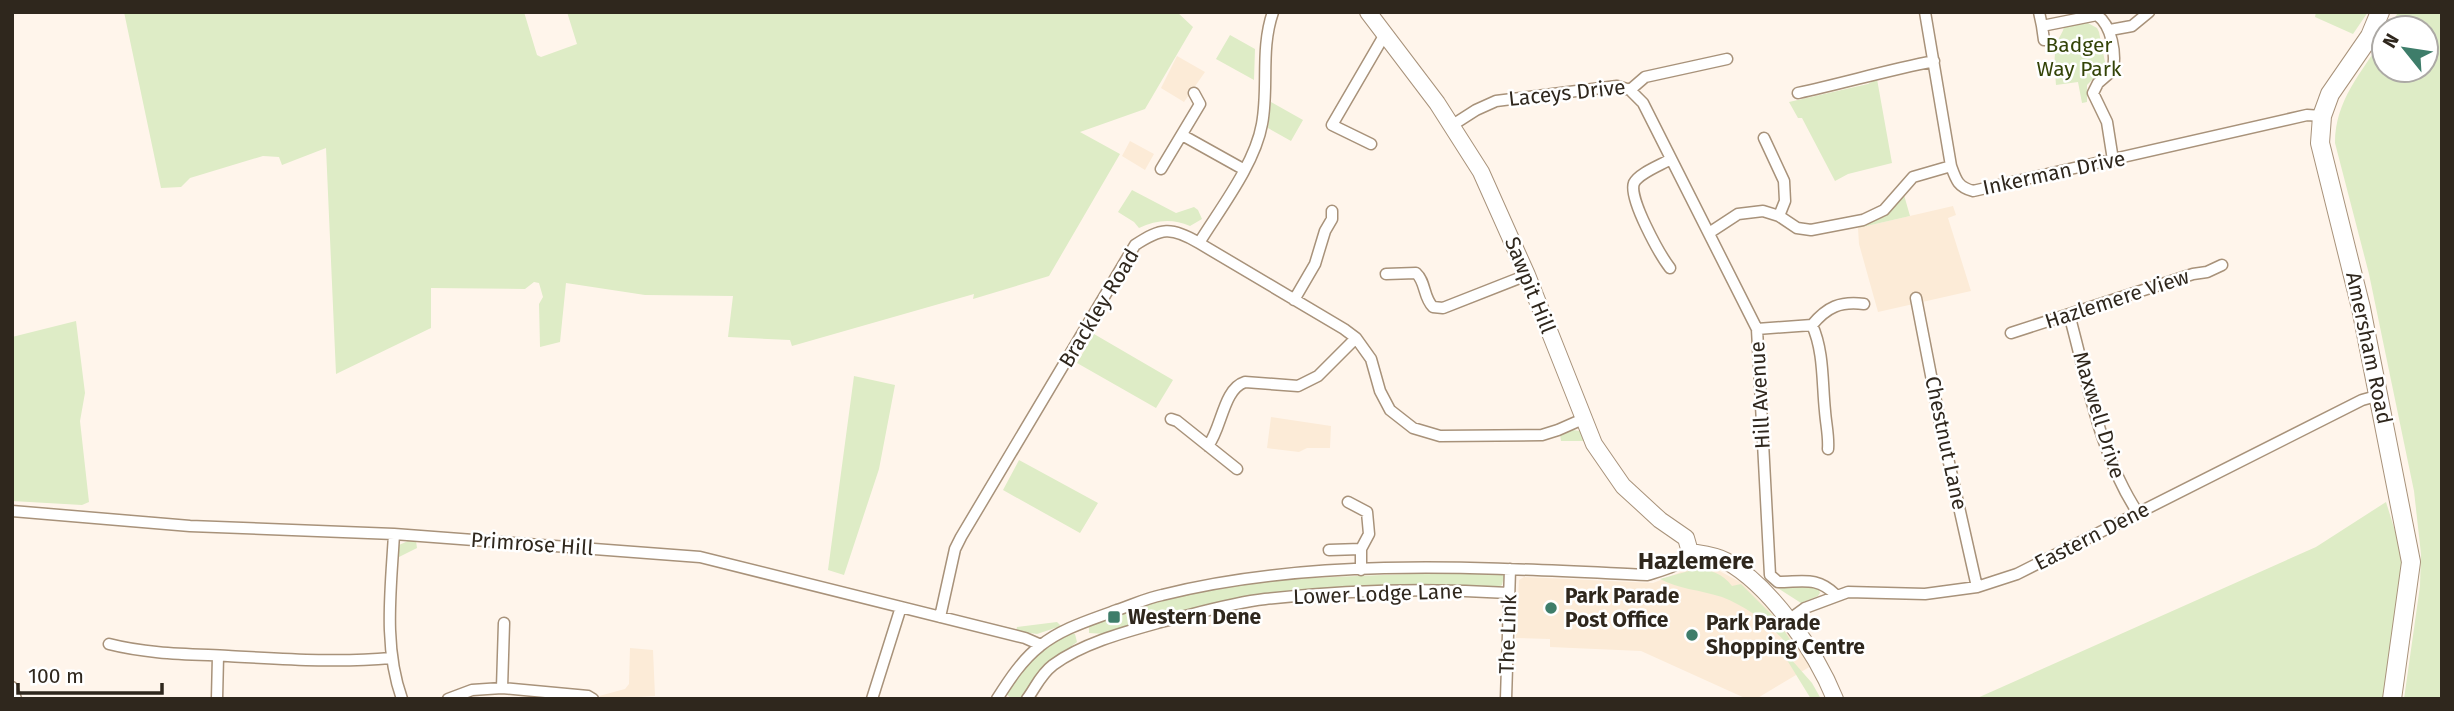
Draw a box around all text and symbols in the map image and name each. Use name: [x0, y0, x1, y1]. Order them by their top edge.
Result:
north arrow: [2370, 14, 2440, 84]
text: N: [2378, 30, 2404, 52]
park label: Badger Way Park: [2036, 32, 2122, 82]
street label: Laceys Drive: [1507, 74, 1627, 112]
street label: Inkerman Drive: [1980, 145, 2128, 201]
street label: Sawpit Hill: [1499, 233, 1561, 337]
street label: Brackley Road: [1053, 244, 1145, 372]
street label: Hazlemere View: [2041, 263, 2193, 335]
street label: Amersham Road: [2340, 270, 2398, 426]
street label: Hill Avenue: [1744, 341, 1776, 449]
street label: Maxwell Drive: [2067, 348, 2131, 482]
street label: Chestnut Lane: [1919, 374, 1973, 512]
street label: Eastern Dene: [2030, 496, 2154, 576]
street label: Primrose Hill: [470, 527, 594, 561]
district label: Hazlemere: [1638, 547, 1754, 575]
street label: Lower Lodge Lane: [1293, 578, 1463, 610]
place label: Park Parade Post Office: [1565, 583, 1680, 633]
street label: The Link: [1494, 594, 1522, 674]
marker: Park Parade Post Office: [1543, 600, 1559, 616]
place label: Western Dene: [1128, 604, 1262, 630]
marker: Western Dene: [1106, 609, 1122, 625]
place label: Park Parade Shopping Centre: [1706, 610, 1865, 660]
marker: Park Parade Shopping Centre: [1684, 627, 1700, 643]
scale bar: [18, 652, 161, 696]
text: 100 m: [28, 663, 84, 689]

